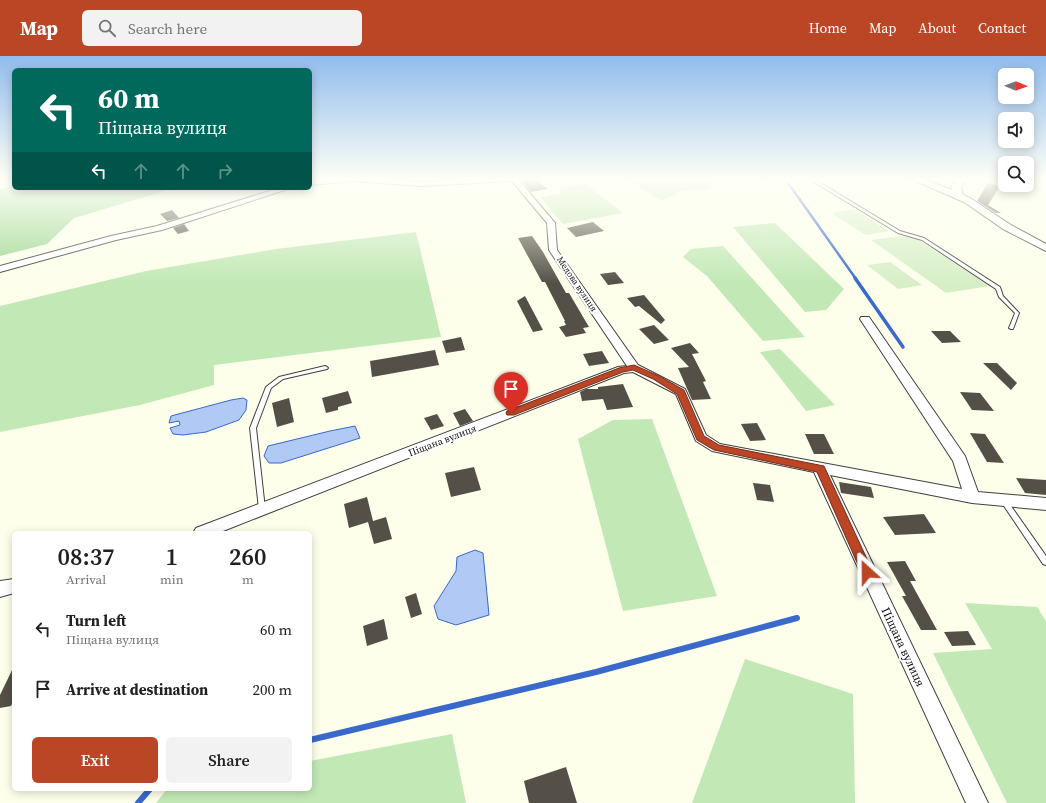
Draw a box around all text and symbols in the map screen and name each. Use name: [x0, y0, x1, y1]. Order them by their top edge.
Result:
search box: [82, 10, 362, 46]
text: Map: [20, 15, 58, 41]
icon: search: [96, 17, 118, 39]
text: Search here: [128, 18, 207, 39]
text: Home: [809, 18, 847, 38]
text: Map: [869, 18, 896, 38]
text: About: [918, 18, 956, 38]
text: Contact: [978, 18, 1026, 38]
north arrow: [998, 68, 1034, 104]
map controls: [998, 68, 1034, 192]
text: 60 m: [98, 79, 160, 117]
icon: left: [32, 84, 84, 136]
button: sound: [998, 112, 1034, 148]
text: Піщана вулиця: [98, 115, 227, 140]
button: search: [998, 156, 1034, 192]
icon: left: [88, 160, 110, 182]
icon: ahead: [130, 160, 152, 182]
icon: ahead: [172, 160, 194, 182]
icon: right: [214, 160, 236, 182]
street label: Медова вулиця: [554, 254, 600, 314]
pin: [494, 372, 528, 413]
icon: arrive: [500, 378, 522, 400]
street label: Піщана вулиця: [406, 422, 478, 459]
text: 08:37: [57, 540, 115, 573]
text: 1: [166, 540, 178, 573]
text: 260: [229, 540, 267, 573]
position arrow: [846, 551, 888, 593]
text: Arrival: [66, 571, 106, 588]
text: min: [160, 571, 184, 588]
text: m: [242, 571, 254, 588]
street label: Піщана вулиця: [878, 605, 928, 689]
text: Turn left: [66, 610, 126, 631]
icon: left: [32, 618, 54, 640]
text: 60 m: [260, 619, 292, 640]
text: Піщана вулиця: [66, 631, 159, 648]
icon: arrive: [32, 678, 54, 700]
text: Arrive at destination: [66, 679, 208, 700]
text: 200 m: [252, 679, 292, 700]
button: Exit: [32, 737, 158, 783]
button: Share: [166, 737, 292, 783]

